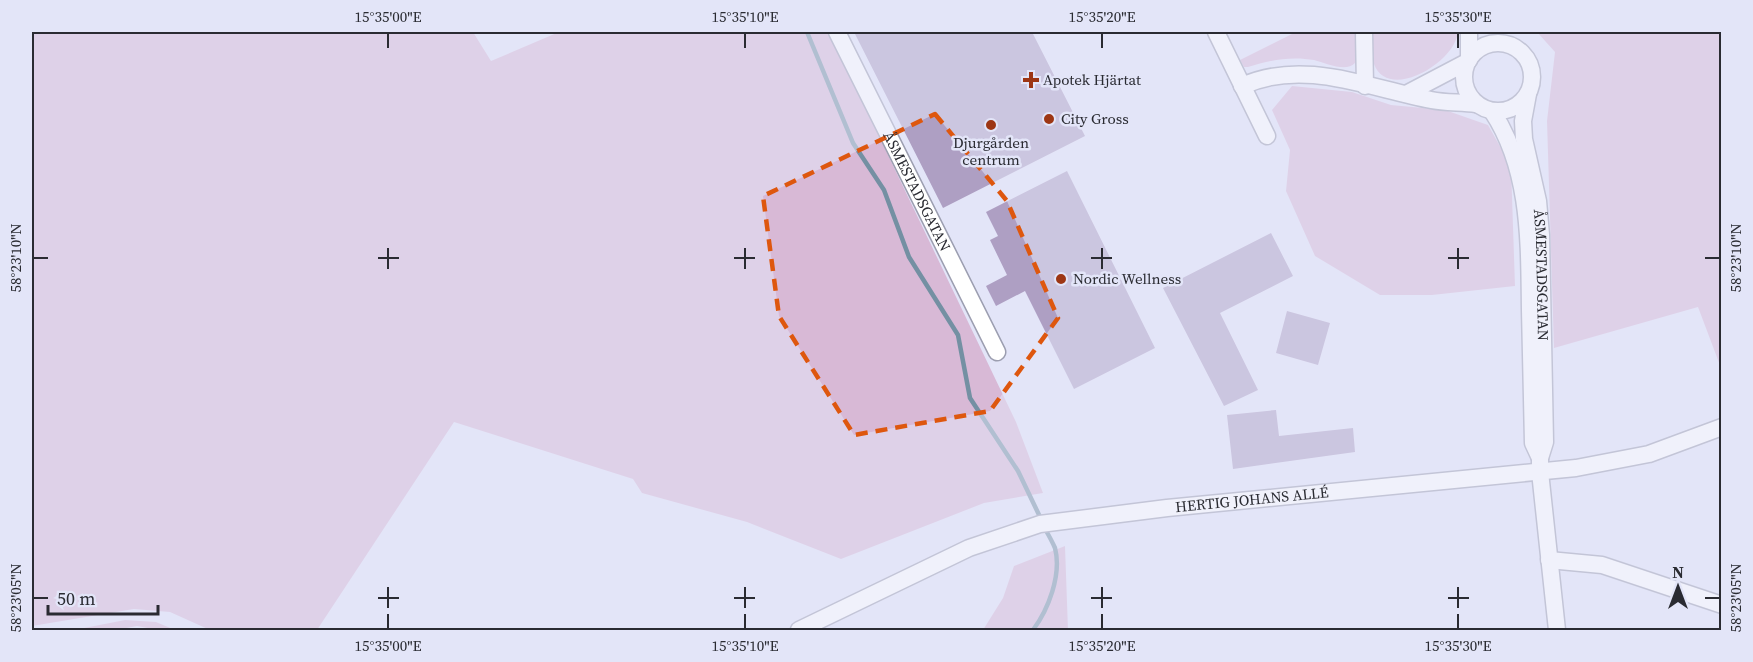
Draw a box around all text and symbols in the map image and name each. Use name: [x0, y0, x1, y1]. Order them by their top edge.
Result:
text: 15°35'00"E: [354, 6, 422, 27]
text: 15°35'10"E: [711, 6, 779, 27]
text: 15°35'20"E: [1068, 6, 1136, 27]
text: 15°35'30"E: [1424, 6, 1492, 27]
place label: Apotek Hjärtat: [1043, 69, 1141, 90]
marker: Apotek Hjärtat: [1024, 73, 1038, 87]
place label: City Gross: [1061, 108, 1129, 129]
marker: City Gross: [1042, 112, 1056, 126]
marker: Djurgården centrum: [984, 118, 998, 132]
street label: ÅSMESTADSGATAN: [878, 127, 956, 255]
place label: Djurgården centrum: [953, 132, 1029, 170]
street label: ÅSMESTADSGATAN: [1529, 208, 1554, 341]
text: 58°23'10"N: [5, 223, 26, 293]
text: 58°23'10"N: [1725, 223, 1746, 293]
place label: Nordic Wellness: [1073, 268, 1181, 289]
marker: Nordic Wellness: [1054, 272, 1068, 286]
street label: HERTIG JOHANS ALLÉ: [1174, 481, 1329, 517]
north arrow: [1648, 557, 1708, 617]
text: N: [1672, 561, 1684, 583]
text: 58°23'05"N: [5, 563, 26, 633]
text: 58°23'05"N: [1725, 563, 1746, 633]
scale bar: [48, 578, 158, 616]
text: 50 m: [57, 586, 95, 611]
text: 15°35'00"E: [354, 635, 422, 656]
text: 15°35'10"E: [711, 635, 779, 656]
text: 15°35'20"E: [1068, 635, 1136, 656]
text: 15°35'30"E: [1424, 635, 1492, 656]

